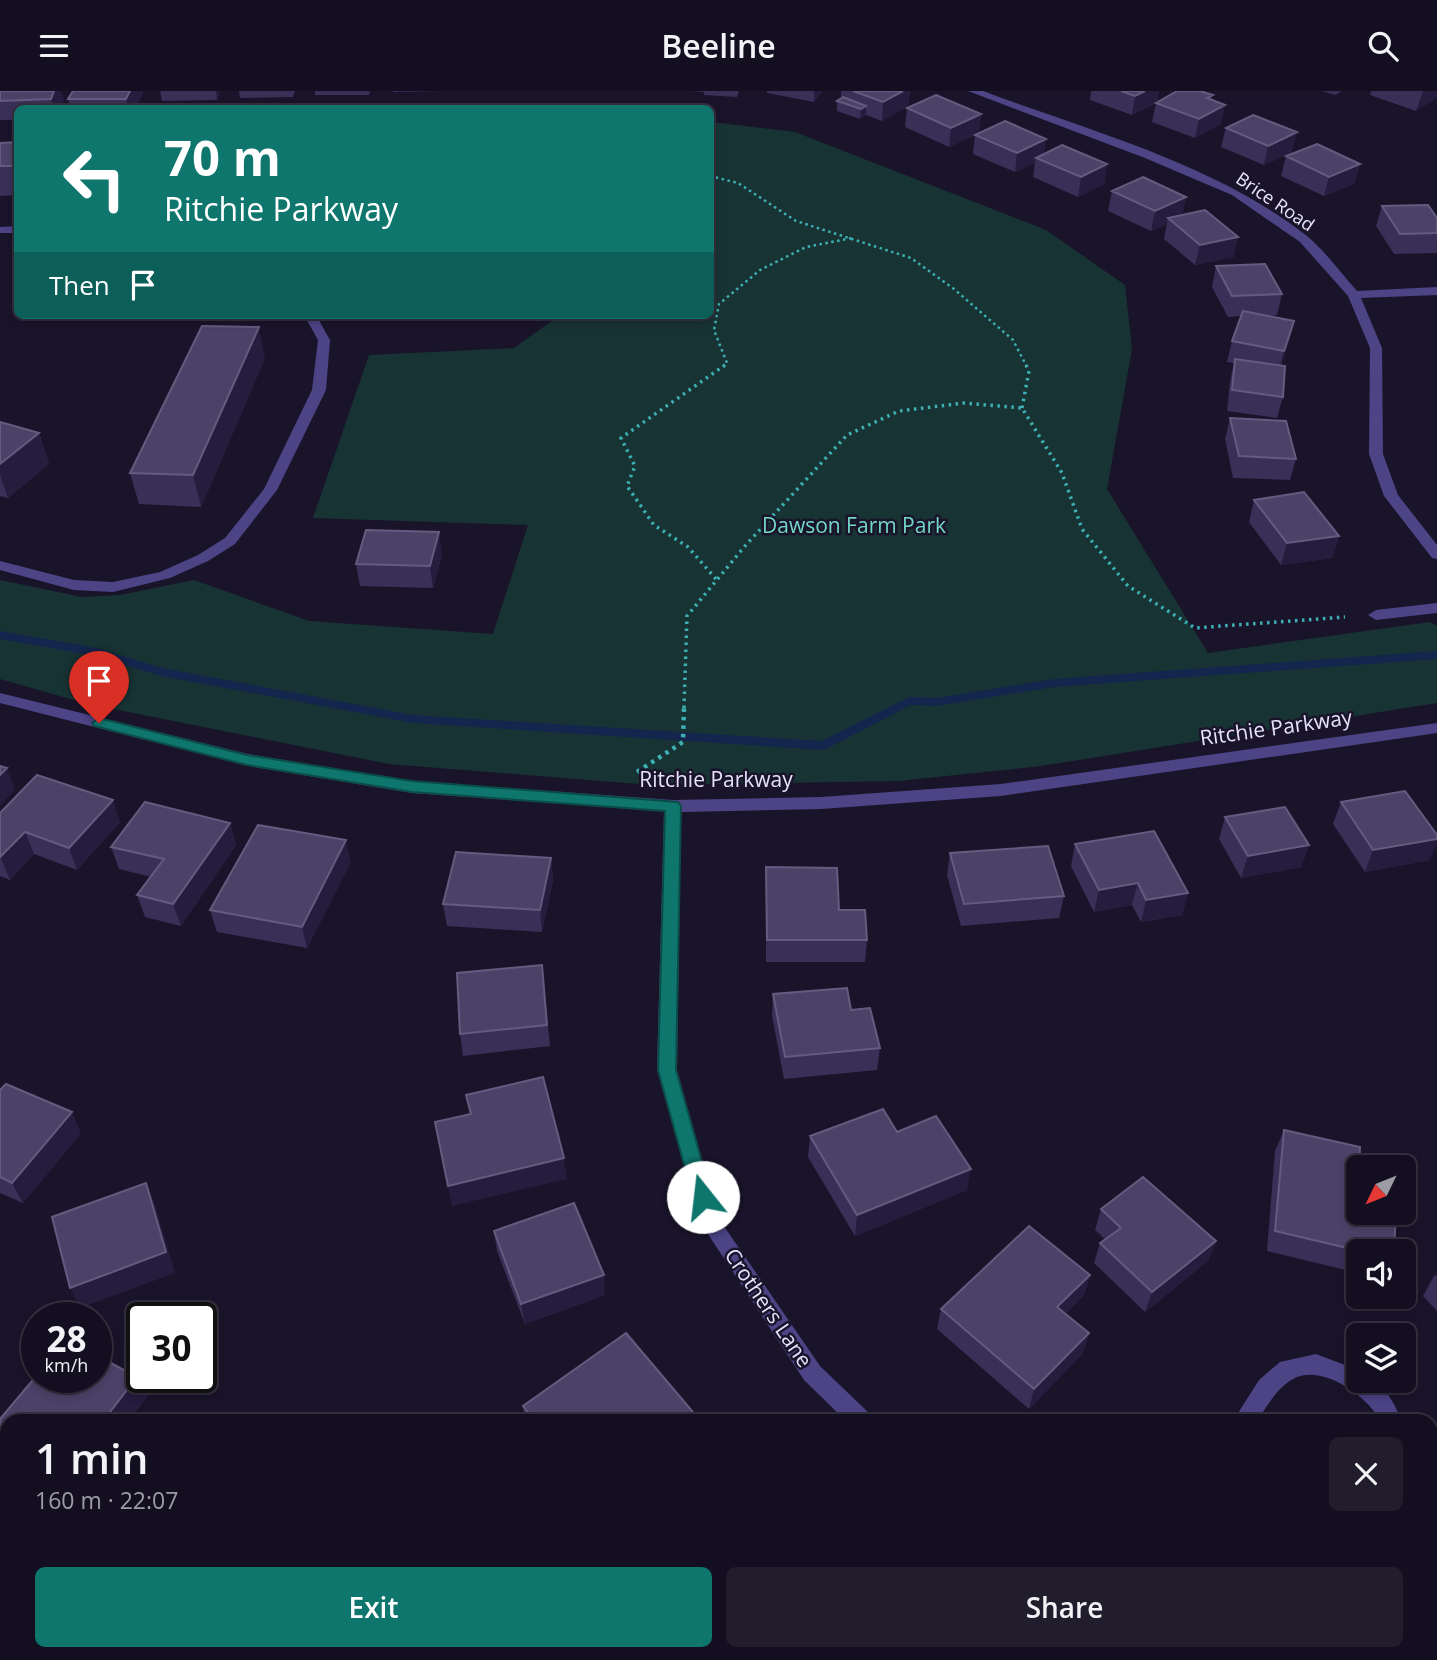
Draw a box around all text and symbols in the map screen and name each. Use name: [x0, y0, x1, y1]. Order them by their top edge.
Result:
text: Beeline: [661, 24, 776, 67]
icon: menu: [35, 27, 73, 65]
icon: search: [1364, 27, 1402, 65]
text: 70 m: [164, 124, 281, 190]
icon: left: [49, 133, 140, 224]
street label: Brice Road: [1232, 166, 1320, 236]
text: Ritchie Parkway: [164, 187, 398, 230]
icon: arrive: [124, 266, 162, 304]
text: Then: [49, 267, 110, 303]
park label: Dawson Farm Park: [762, 511, 946, 539]
pin: [69, 651, 129, 723]
icon: arrive: [80, 662, 118, 700]
street label: Ritchie Parkway: [1198, 702, 1354, 752]
street label: Ritchie Parkway: [639, 765, 793, 793]
north arrow: [1346, 1155, 1416, 1225]
map controls: [1346, 1155, 1416, 1393]
position arrow: [666, 1160, 740, 1234]
button: sound: [1346, 1239, 1416, 1309]
street label: Crothers Lane: [719, 1242, 819, 1372]
speed limit sign: 30: [126, 1302, 217, 1393]
text: 28: [46, 1315, 87, 1362]
button: layers: [1346, 1323, 1416, 1393]
text: km/h: [45, 1353, 88, 1377]
text: 1 min: [35, 1429, 148, 1486]
button: close: [1329, 1437, 1403, 1511]
text: 160 m · 22:07: [35, 1484, 178, 1516]
button: Exit: [35, 1567, 712, 1647]
button: Share: [726, 1567, 1403, 1647]

